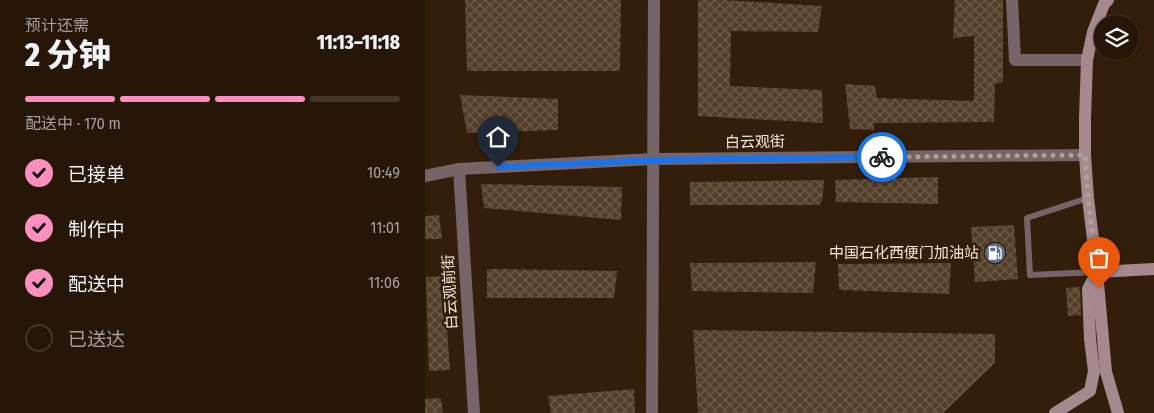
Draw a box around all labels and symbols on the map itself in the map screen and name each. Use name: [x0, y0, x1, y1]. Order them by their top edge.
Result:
pin: [477, 116, 519, 167]
street label: 白云观街: [725, 132, 785, 152]
courier: [857, 132, 907, 182]
pin: [1078, 237, 1120, 288]
fuel station icon: 中国石化西便门加油站: [983, 241, 1007, 265]
place label: 中国石化西便门加油站: [829, 244, 979, 262]
street label: 白云观前街: [439, 254, 461, 330]

